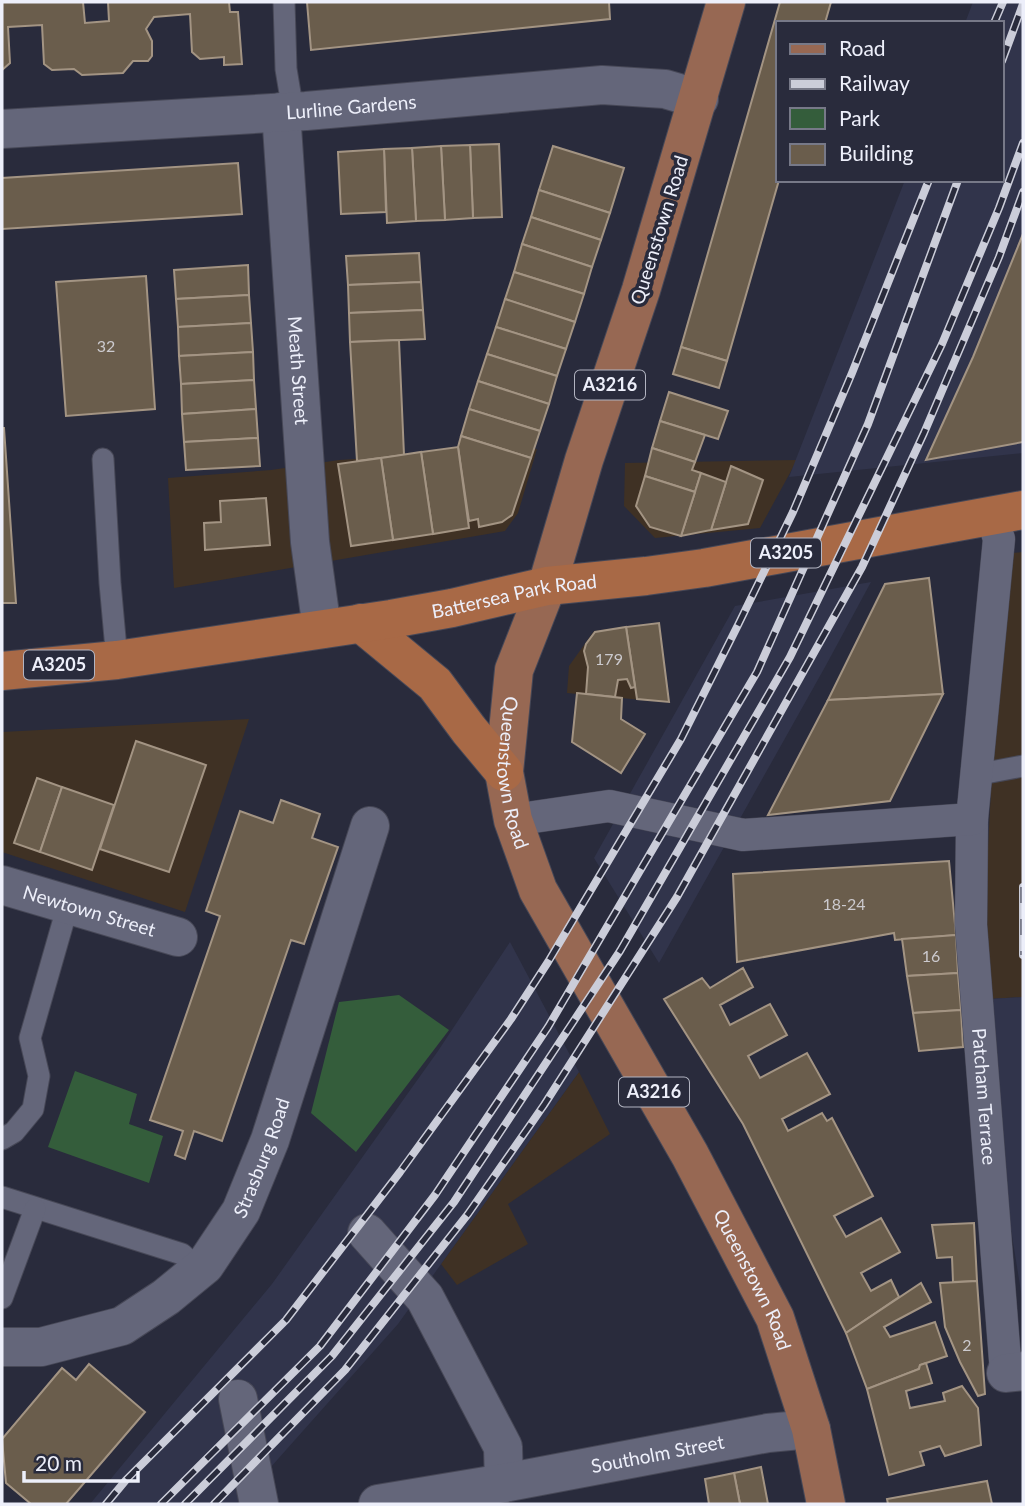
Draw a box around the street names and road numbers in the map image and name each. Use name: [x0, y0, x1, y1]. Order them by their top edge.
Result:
street label: Lurline Gardens: [285, 89, 417, 123]
street label: Queenstown Road: [625, 153, 692, 307]
street label: Meath Street: [284, 315, 314, 426]
road number: A3216: [575, 370, 645, 400]
road number: A3205: [751, 538, 821, 568]
street label: Battersea Park Road: [430, 569, 598, 622]
road number: A3205: [24, 650, 94, 680]
street label: Queenstown Road: [492, 695, 534, 852]
street label: Newtown Street: [20, 880, 159, 941]
street label: Patcham Terrace: [968, 1027, 1002, 1166]
road number: A3216: [619, 1078, 689, 1106]
street label: Strasburg Road: [228, 1095, 294, 1222]
street label: Queenstown Road: [709, 1205, 797, 1353]
street label: Southolm Street: [589, 1430, 726, 1477]

